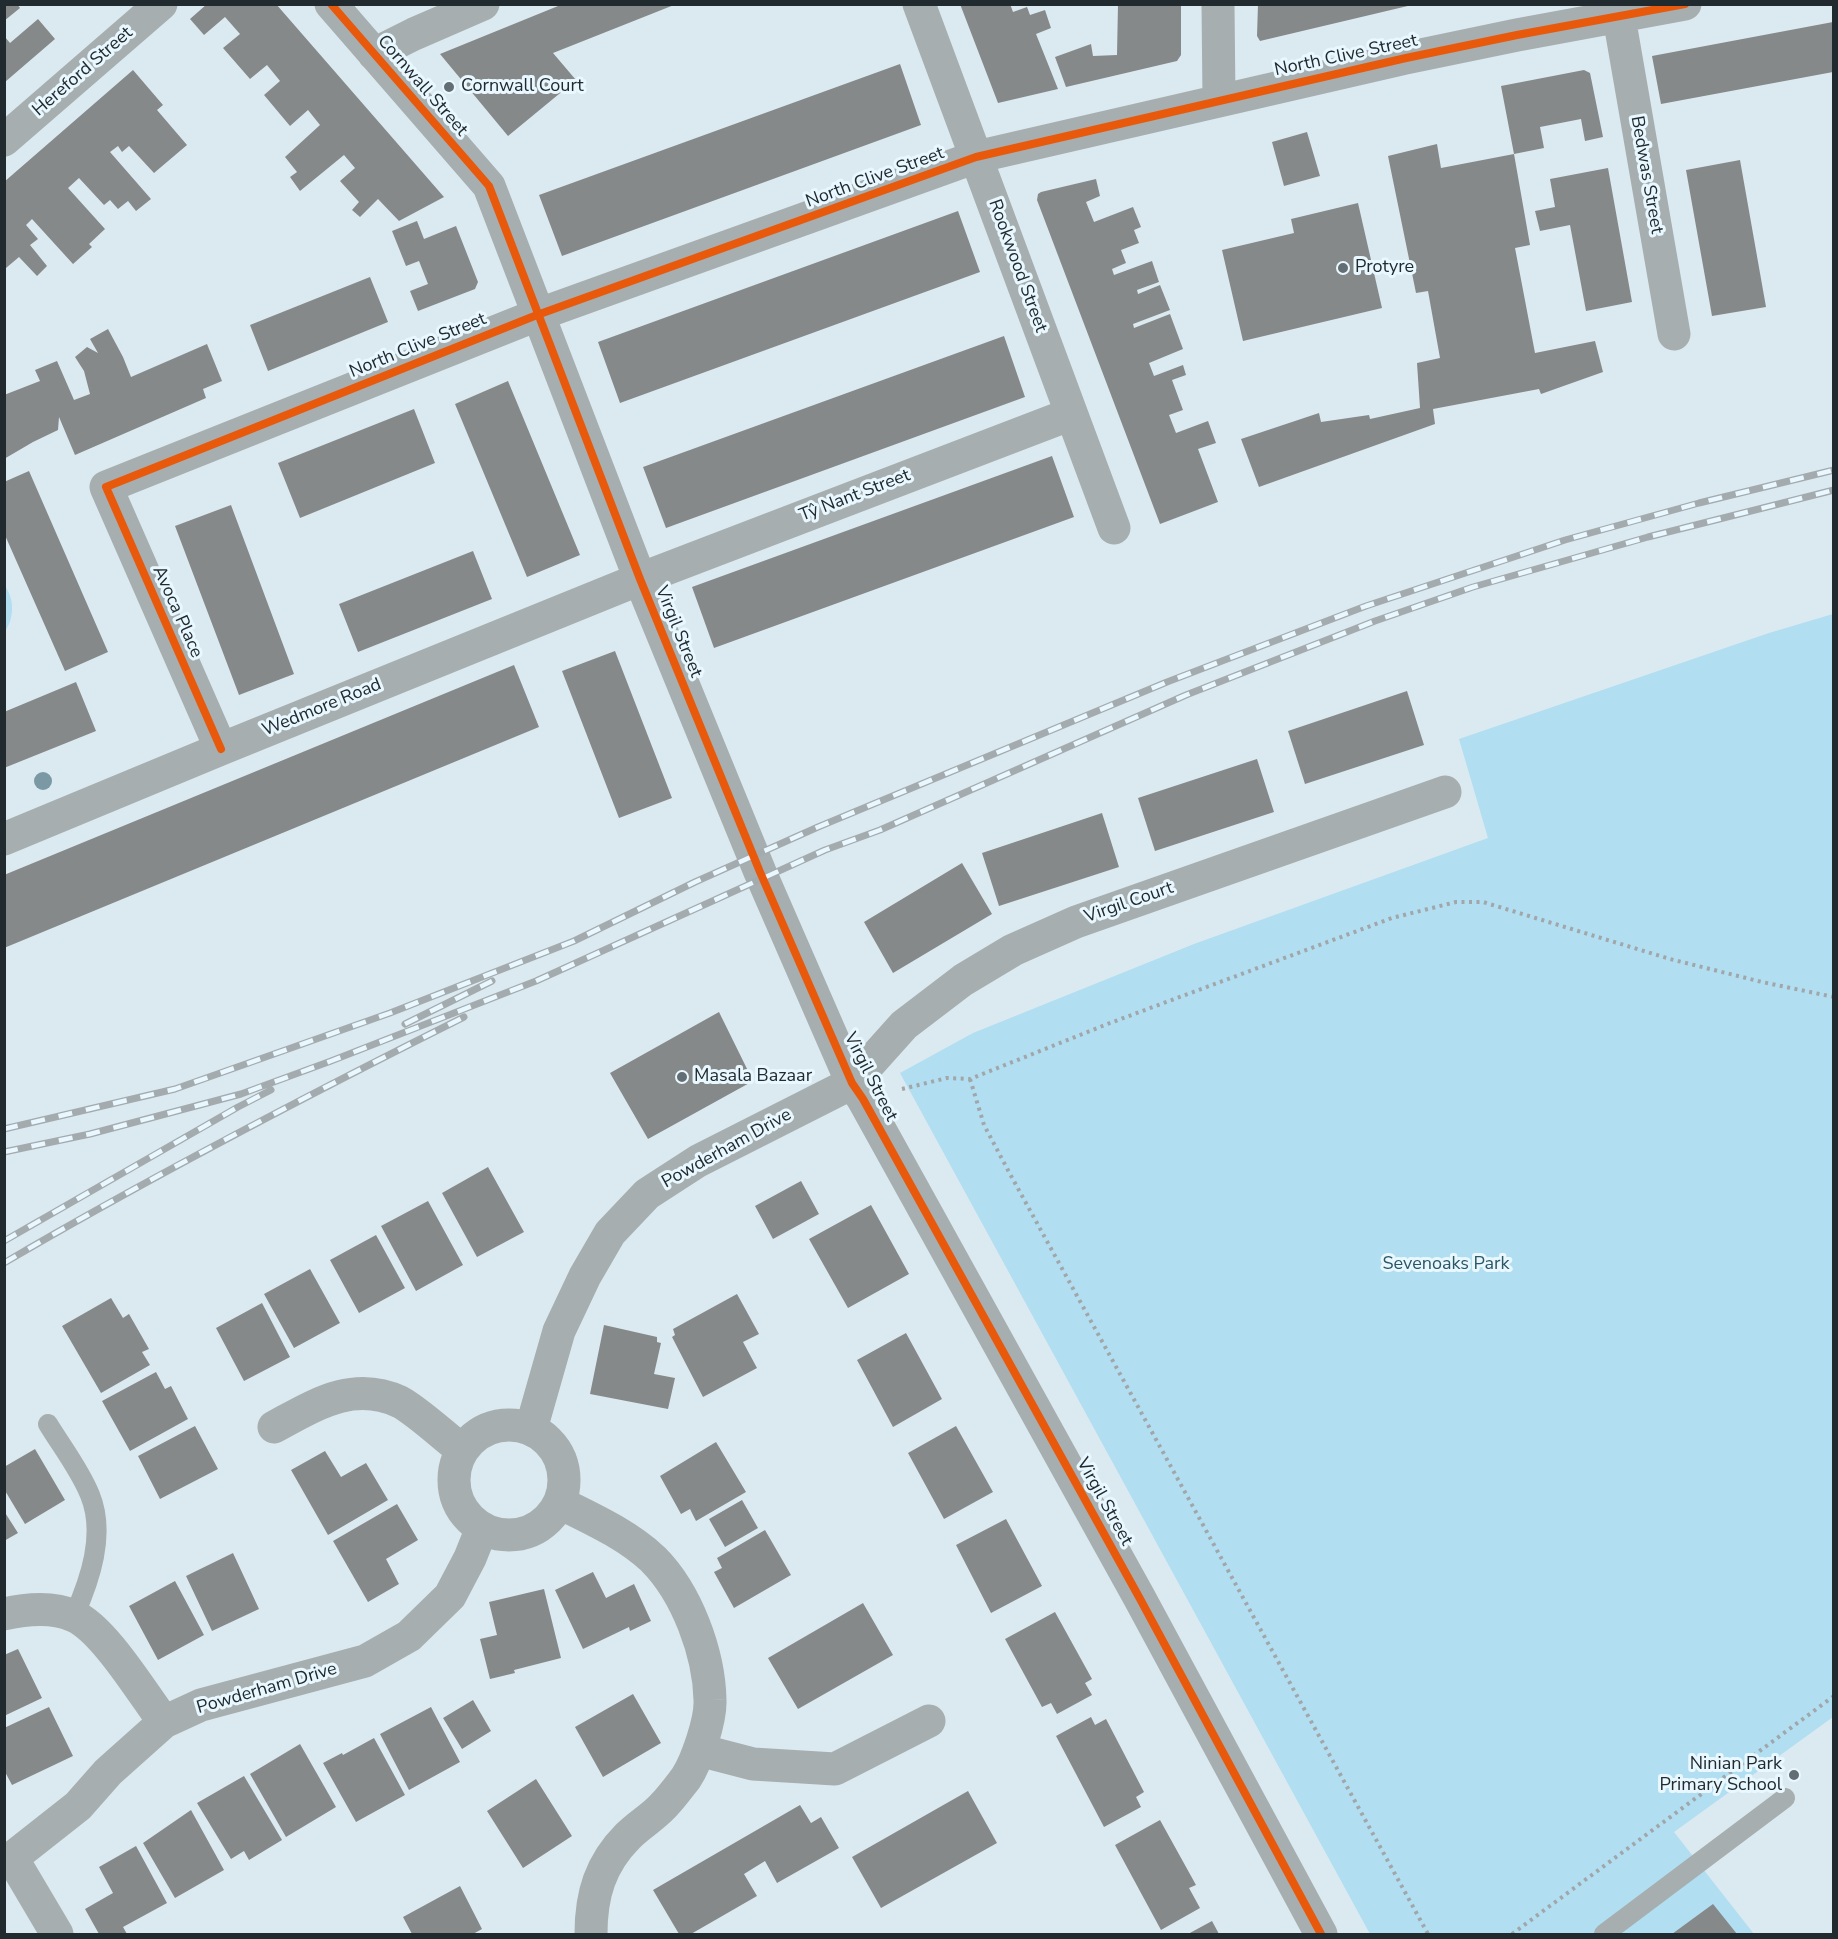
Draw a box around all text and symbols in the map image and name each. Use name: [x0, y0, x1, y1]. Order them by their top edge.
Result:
street label: Hereford Street: [29, 23, 137, 121]
street label: North Clive Street: [1273, 30, 1419, 82]
street label: Cornwall Street: [372, 31, 472, 141]
place label: Cornwall Court: [461, 76, 584, 98]
marker: Cornwall Court: [442, 80, 456, 94]
street label: Bedwas Street: [1625, 114, 1667, 236]
street label: North Clive Street: [803, 143, 947, 213]
street label: Rookwood Street: [983, 197, 1051, 335]
place label: Protyre: [1355, 257, 1414, 279]
marker: Protyre: [1336, 261, 1350, 275]
street label: North Clive Street: [347, 309, 489, 383]
street label: Tŷ Nant Street: [797, 465, 913, 527]
street label: Avoca Place: [147, 563, 207, 661]
street label: Virgil Street: [650, 583, 706, 681]
street label: Wedmore Road: [259, 674, 385, 742]
street label: Virgil Court: [1082, 878, 1176, 928]
street label: Virgil Street: [838, 1029, 902, 1125]
place label: Masala Bazaar: [694, 1066, 812, 1088]
marker: Masala Bazaar: [675, 1070, 689, 1084]
street label: Powderham Drive: [658, 1104, 796, 1194]
park label: Sevenoaks Park: [1382, 1254, 1510, 1276]
street label: Virgil Street: [1071, 1454, 1137, 1550]
street label: Powderham Drive: [194, 1659, 340, 1719]
place label: Ninian Park Primary School: [1659, 1754, 1782, 1796]
marker: Ninian Park Primary School: [1787, 1768, 1801, 1782]

